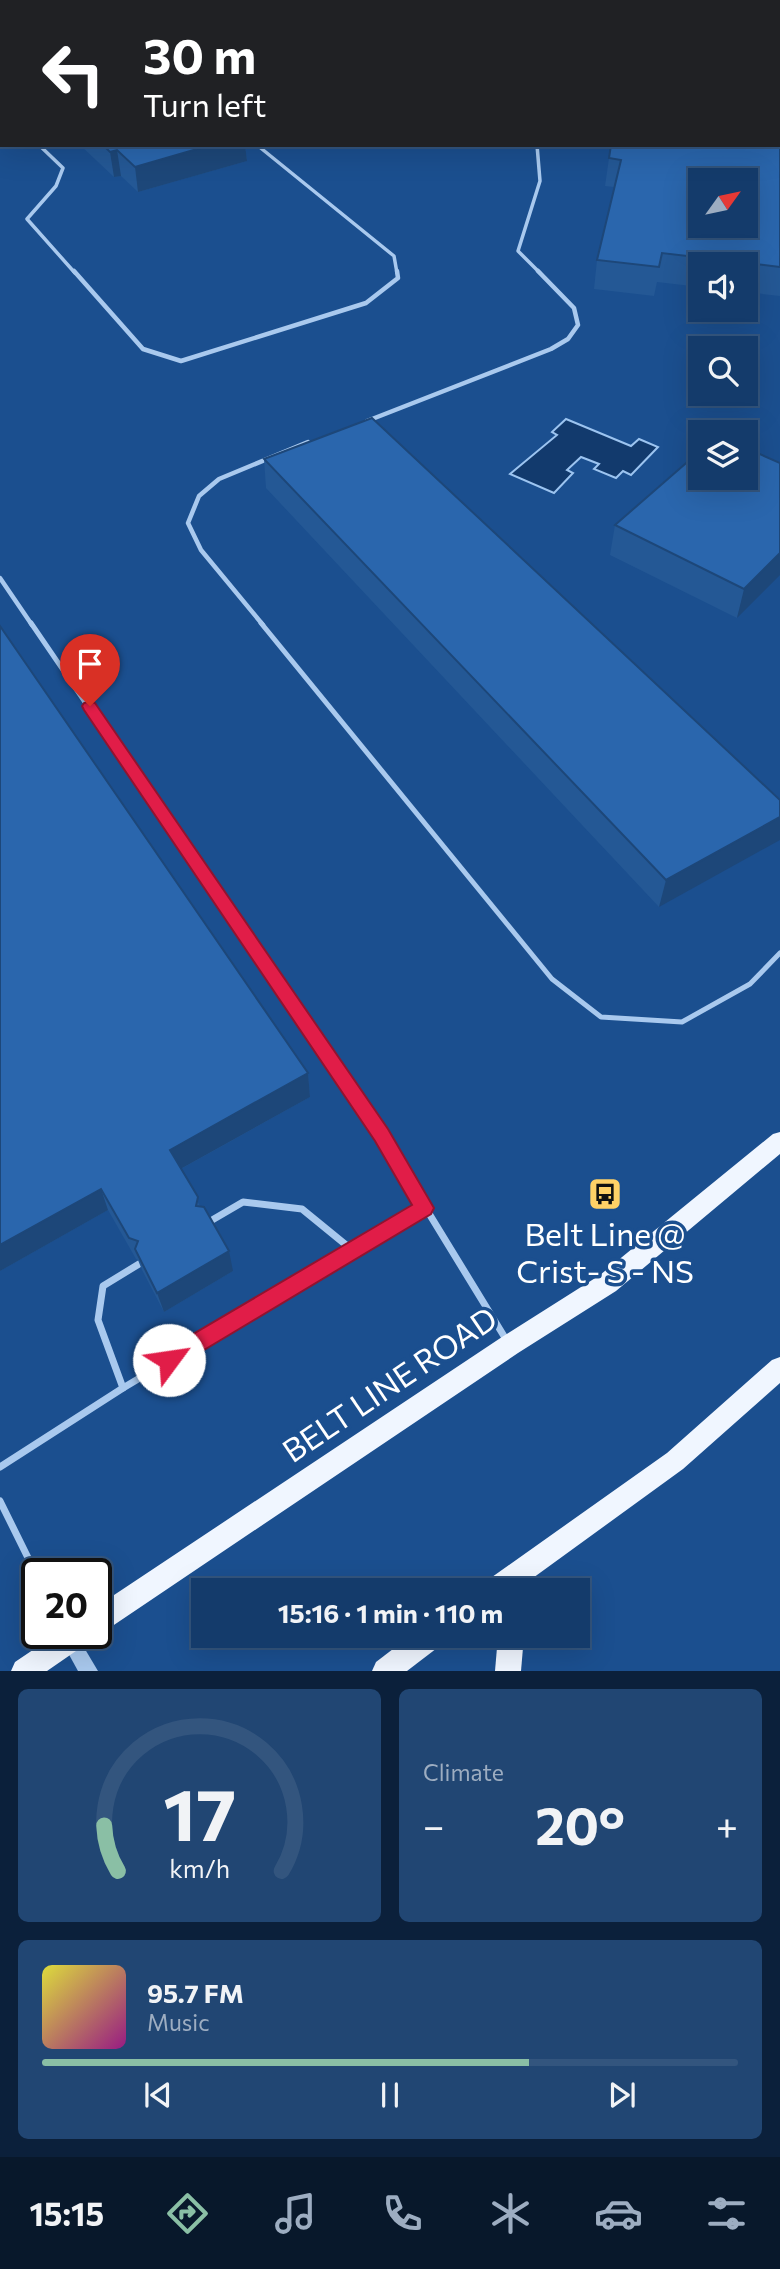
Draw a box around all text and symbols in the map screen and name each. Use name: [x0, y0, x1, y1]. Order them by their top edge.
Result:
text: 30 m: [143, 24, 256, 84]
icon: left: [28, 28, 119, 119]
text: Turn left: [143, 84, 267, 124]
north arrow: [688, 168, 758, 238]
map controls: [688, 168, 758, 490]
button: sound: [688, 252, 758, 322]
button: search: [688, 336, 758, 406]
button: layers: [688, 420, 758, 490]
pin: [60, 634, 120, 706]
icon: arrive: [71, 645, 109, 683]
bus stop icon: Belt Line @ Crist- S - NS: [586, 1175, 624, 1213]
place label: Belt Line @ Crist- S - NS: [516, 1213, 694, 1290]
street label: BELT LINE ROAD: [274, 1297, 504, 1470]
position arrow: [132, 1323, 206, 1397]
speed limit sign: 20: [21, 1558, 112, 1649]
text: 15:16 · 1 min · 110 m: [278, 1597, 503, 1628]
text: Climate: [423, 1758, 504, 1786]
text: 17: [163, 1768, 236, 1857]
text: 20°: [535, 1792, 625, 1856]
text: −: [423, 1801, 445, 1848]
text: +: [716, 1801, 738, 1848]
text: km/h: [169, 1853, 230, 1883]
text: 95.7 FM: [147, 1977, 244, 2008]
text: Music: [147, 2008, 210, 2036]
icon: previous: [139, 2076, 177, 2114]
icon: pause: [371, 2076, 409, 2114]
icon: next: [603, 2076, 641, 2114]
icon: directions: [163, 2189, 212, 2238]
icon: music: [271, 2189, 320, 2238]
icon: phone: [378, 2189, 427, 2238]
icon: climate: [486, 2189, 535, 2238]
icon: car: [594, 2189, 643, 2238]
icon: filters: [702, 2189, 751, 2238]
text: 15:15: [29, 2193, 104, 2233]

